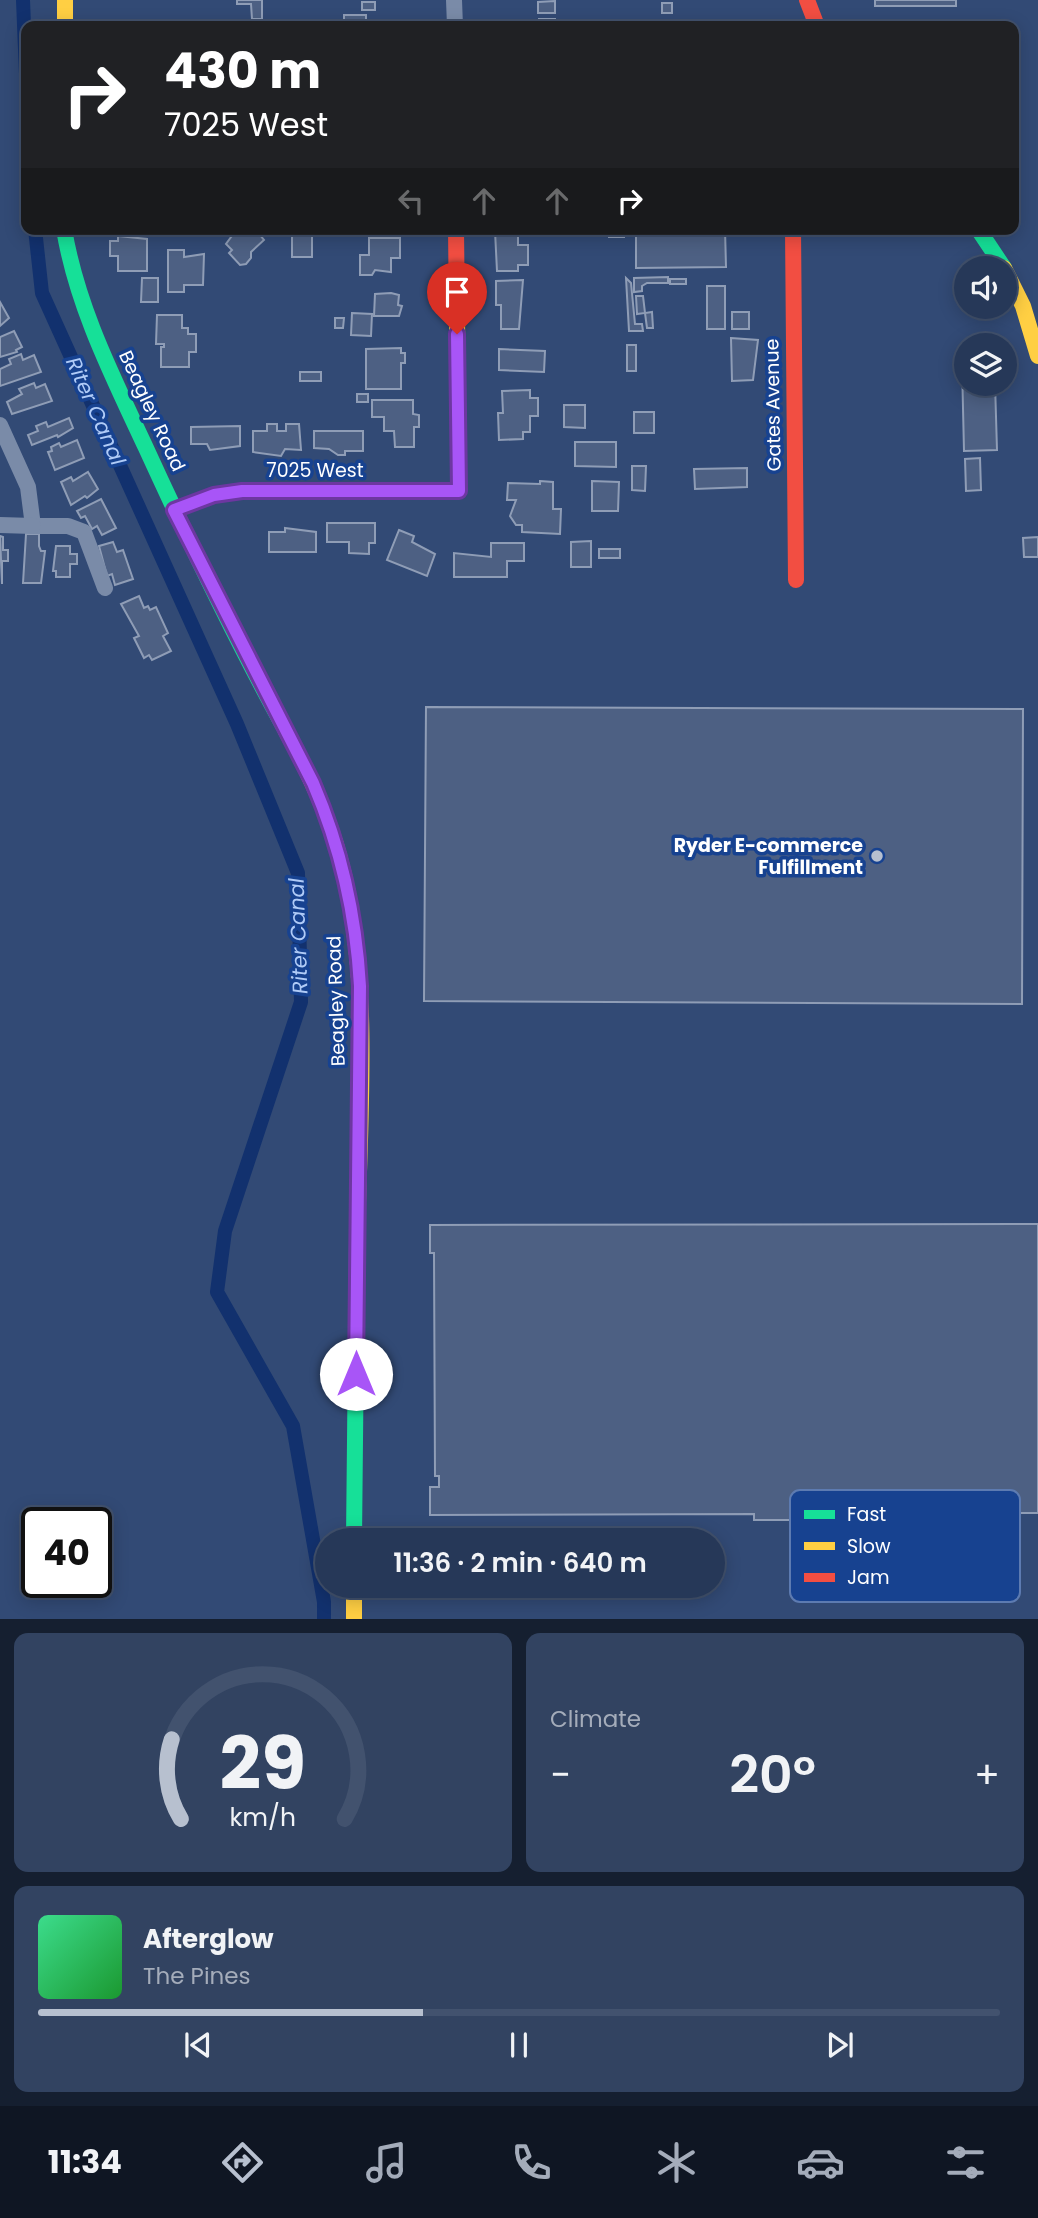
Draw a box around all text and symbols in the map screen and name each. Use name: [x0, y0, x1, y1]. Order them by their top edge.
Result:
text: 430 m: [164, 37, 321, 105]
icon: right: [49, 49, 140, 140]
text: 7025 West: [164, 102, 328, 147]
icon: left: [392, 182, 430, 220]
icon: ahead: [465, 182, 503, 220]
icon: ahead: [538, 182, 576, 220]
icon: right: [611, 182, 649, 220]
map controls: [954, 256, 1017, 396]
button: sound: [954, 256, 1017, 319]
pin: [427, 262, 487, 334]
icon: arrive: [438, 273, 476, 311]
button: layers: [954, 333, 1017, 396]
street label: Gates Avenue: [758, 338, 788, 472]
street label: Beagley Road: [112, 346, 192, 476]
water label: Riter Canal: [59, 352, 133, 471]
street label: 7025 West: [266, 457, 364, 484]
place label: Ryder E-commerce Fulfillment: [674, 832, 863, 881]
marker: Ryder E-commerce Fulfillment: [869, 848, 885, 864]
water label: Riter Canal: [281, 877, 315, 994]
street label: Beagley Road: [320, 935, 352, 1067]
position arrow: [319, 1337, 393, 1411]
legend: [790, 1490, 1020, 1602]
text: Fast: [847, 1501, 886, 1528]
speed limit sign: 40: [21, 1507, 112, 1598]
text: Slow: [847, 1533, 891, 1560]
text: 11:36 · 2 min · 640 m: [393, 1545, 647, 1581]
text: Jam: [847, 1564, 889, 1591]
text: Climate: [550, 1703, 641, 1735]
text: 29: [220, 1713, 306, 1814]
text: 20°: [729, 1738, 816, 1811]
text: −: [550, 1748, 571, 1801]
text: +: [974, 1748, 1000, 1801]
text: km/h: [230, 1799, 296, 1834]
text: Afterglow: [143, 1921, 274, 1957]
text: The Pines: [143, 1960, 251, 1992]
icon: previous: [179, 2026, 217, 2064]
icon: pause: [500, 2026, 538, 2064]
icon: next: [821, 2026, 859, 2064]
icon: directions: [218, 2138, 267, 2187]
icon: music: [362, 2138, 411, 2187]
icon: phone: [507, 2138, 556, 2187]
icon: climate: [652, 2138, 701, 2187]
icon: car: [796, 2138, 845, 2187]
icon: filters: [941, 2138, 990, 2187]
text: 11:34: [48, 2139, 122, 2184]

